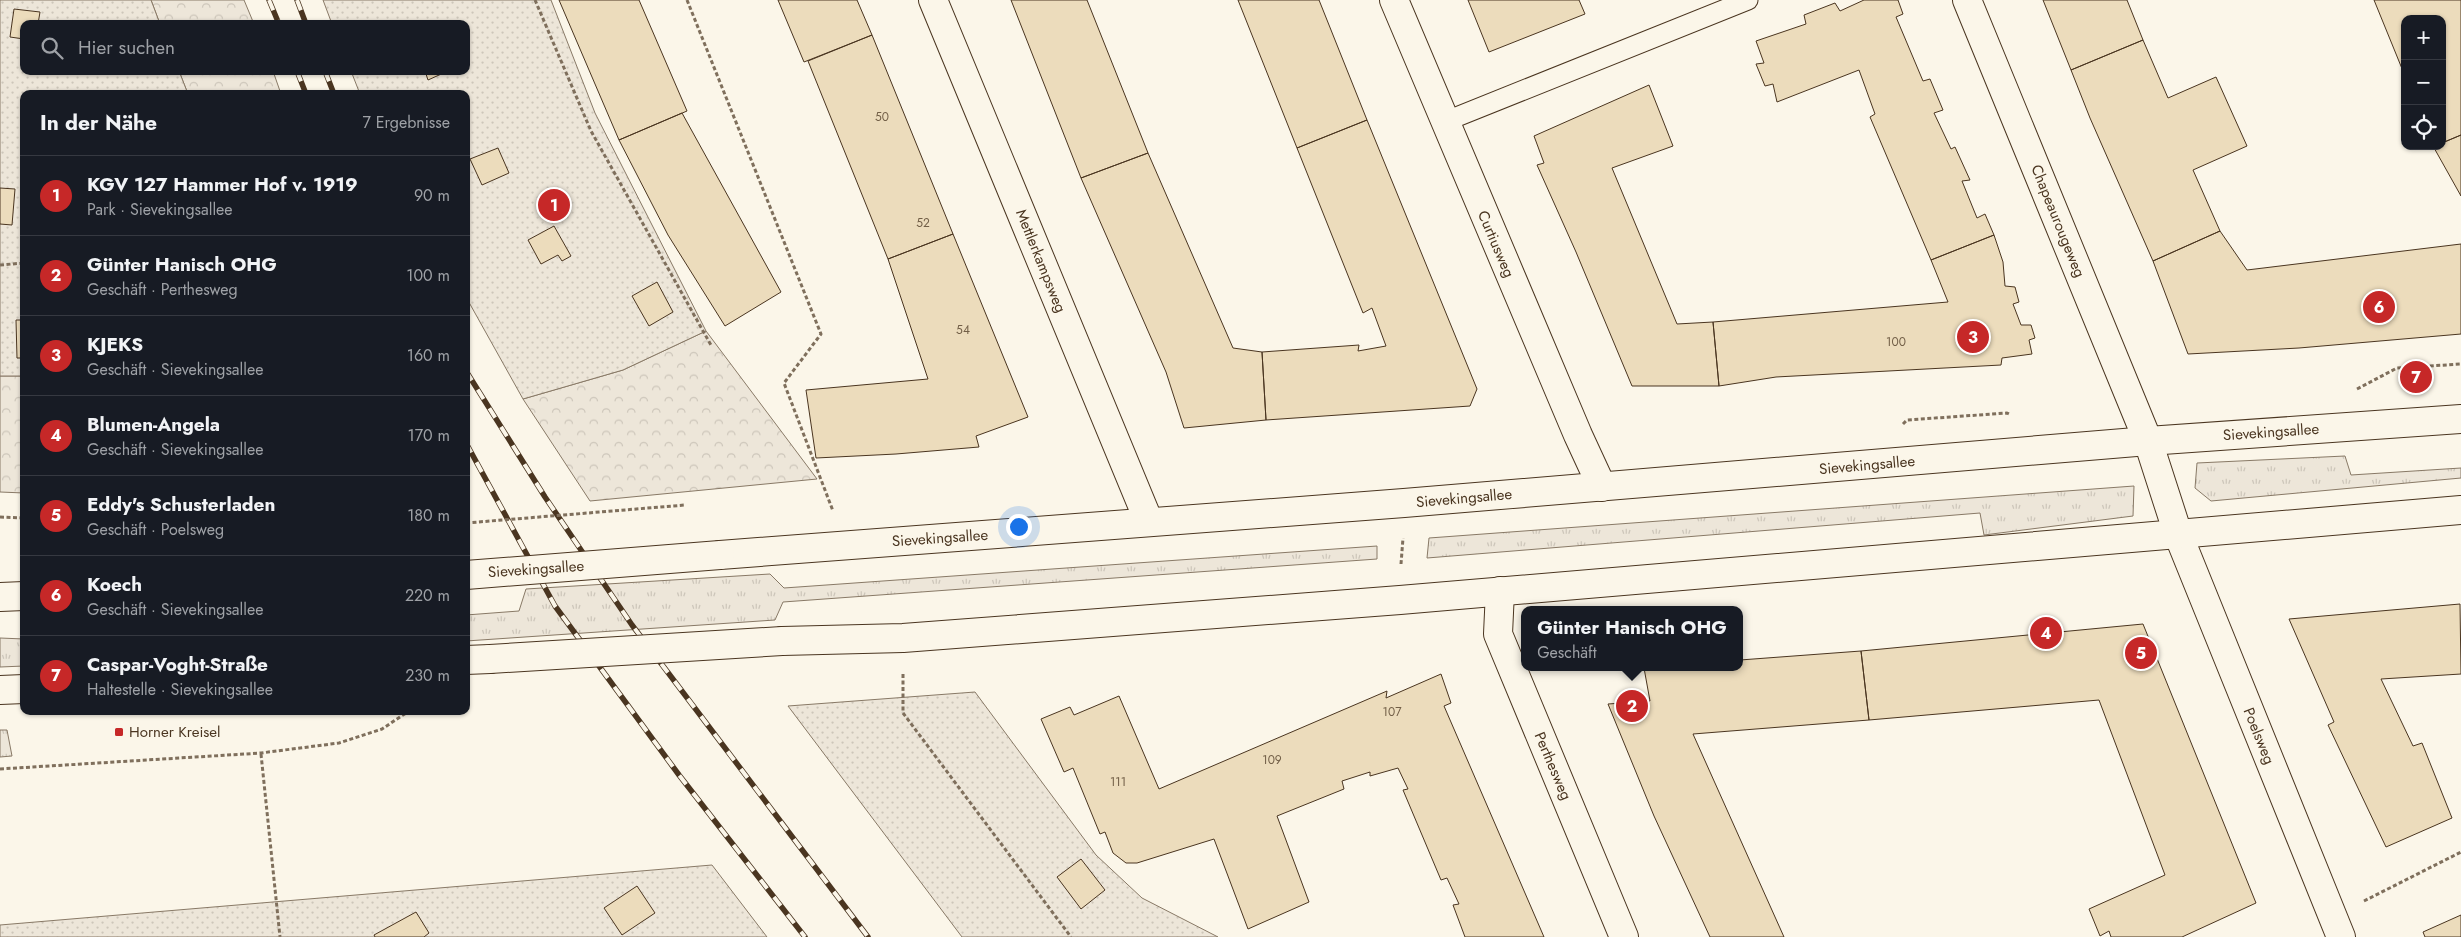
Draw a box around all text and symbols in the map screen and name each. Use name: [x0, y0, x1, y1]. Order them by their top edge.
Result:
map controls: [2401, 15, 2446, 150]
button: +: [2401, 15, 2446, 60]
search box: [20, 20, 470, 75]
icon: search: [38, 34, 66, 62]
text: Hier suchen: [78, 34, 175, 61]
button: −: [2401, 60, 2446, 105]
button: locate: [2401, 105, 2446, 150]
text: In der Nähe: [40, 108, 157, 138]
house number: 50: [875, 108, 889, 126]
text: 7 Ergebnisse: [363, 111, 450, 134]
street label: Chapeaurougeweg: [2025, 161, 2091, 281]
text: KGV 127 Hammer Hof v. 1919: [87, 171, 358, 198]
text: 1: [52, 184, 60, 207]
text: 90 m: [414, 184, 450, 207]
pin: 1: [538, 186, 570, 224]
text: Park · Sievekingsallee: [87, 198, 233, 221]
street label: Mettlerkampsweg: [1010, 206, 1072, 316]
street label: Curtiusweg: [1472, 207, 1520, 281]
house number: 52: [916, 214, 930, 232]
text: Günter Hanisch OHG: [87, 251, 277, 278]
text: 2: [51, 264, 61, 287]
text: 100 m: [406, 264, 450, 287]
text: Geschäft · Perthesweg: [87, 278, 238, 301]
pin: 6: [2363, 288, 2395, 326]
pin: 3: [1957, 318, 1989, 356]
house number: 54: [956, 321, 970, 339]
text: KJEKS: [87, 331, 143, 358]
house number: 100: [1886, 333, 1906, 351]
text: 3: [51, 344, 61, 367]
text: 160 m: [407, 344, 450, 367]
text: Geschäft · Sievekingsallee: [87, 358, 263, 381]
pin: 7: [2400, 358, 2432, 396]
text: Blumen-Angela: [87, 411, 220, 438]
street label: Sievekingsallee: [2222, 418, 2320, 446]
text: 4: [50, 424, 62, 447]
text: 170 m: [408, 424, 450, 447]
text: Geschäft · Sievekingsallee: [87, 438, 263, 461]
street label: Sievekingsallee: [1818, 450, 1916, 480]
street label: Sievekingsallee: [1415, 483, 1513, 513]
text: Eddy's Schusterladen: [87, 491, 275, 518]
text: 5: [51, 504, 61, 527]
text: 180 m: [407, 504, 450, 527]
your location: [1006, 514, 1032, 540]
text: Geschäft · Poelsweg: [87, 518, 224, 541]
street label: Sievekingsallee: [891, 524, 989, 552]
street label: Sievekingsallee: [487, 555, 585, 583]
text: Koech: [87, 571, 142, 598]
text: 6: [51, 584, 61, 607]
text: 220 m: [405, 584, 450, 607]
text: Geschäft · Sievekingsallee: [87, 598, 263, 621]
popup: [1521, 606, 1743, 671]
text: Günter Hanisch OHG: [1537, 614, 1727, 641]
pin: 4: [2030, 614, 2062, 652]
pin: 5: [2125, 634, 2157, 672]
text: Geschäft: [1537, 641, 1596, 664]
text: Caspar-Voght-Straße: [87, 651, 268, 678]
text: 7: [51, 664, 61, 687]
text: 230 m: [405, 664, 450, 687]
text: Haltestelle · Sievekingsallee: [87, 678, 273, 701]
pin: 2: [1616, 687, 1648, 725]
house number: 107: [1383, 703, 1402, 721]
street label: Poelsweg: [2238, 704, 2280, 768]
place label: Horner Kreisel: [129, 721, 221, 743]
marker: Horner Kreisel: [113, 726, 125, 738]
street label: Perthesweg: [1529, 729, 1577, 803]
house number: 109: [1262, 751, 1282, 769]
house number: 111: [1110, 773, 1126, 791]

